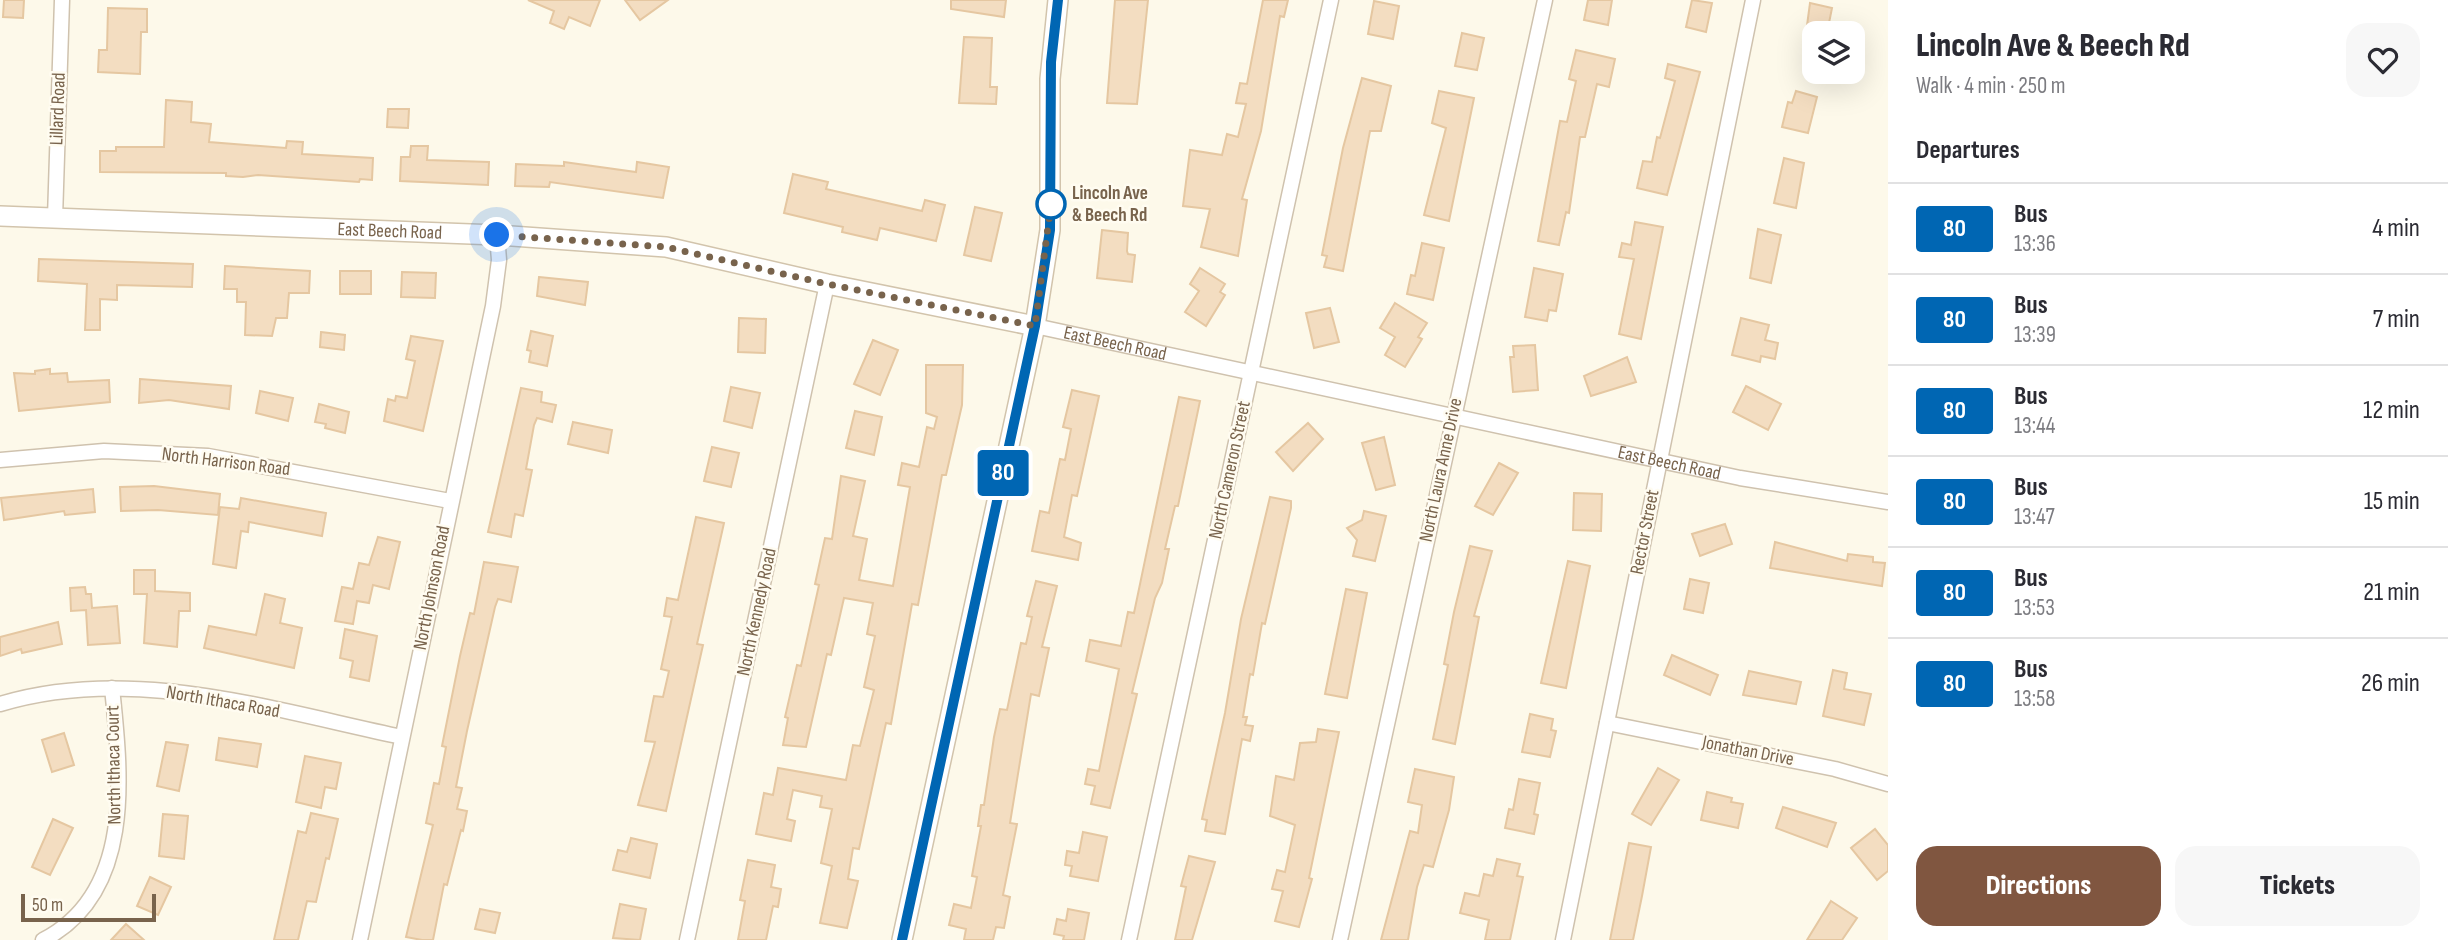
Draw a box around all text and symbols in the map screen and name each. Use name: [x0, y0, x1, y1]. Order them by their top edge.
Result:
map controls: [1802, 21, 1865, 84]
button: layers: [1802, 21, 1865, 84]
button: heart: [2346, 23, 2420, 97]
text: Lincoln Ave & Beech Rd: [1916, 26, 2190, 66]
street label: Lillard Road: [45, 72, 71, 146]
text: Walk · 4 min · 250 m: [1916, 72, 2066, 100]
text: Departures: [1916, 135, 2020, 166]
place label: Lincoln Ave & Beech Rd: [1072, 182, 1148, 227]
marker: Lincoln Ave & Beech Rd: [1036, 189, 1066, 219]
text: Bus: [2014, 199, 2048, 230]
text: 4 min: [2372, 213, 2420, 244]
text: 80: [1943, 214, 1966, 243]
street label: East Beech Road: [337, 217, 442, 244]
your location: [479, 217, 514, 252]
text: 13:36: [2014, 230, 2056, 258]
text: Bus: [2014, 290, 2048, 321]
text: 7 min: [2373, 304, 2420, 335]
text: 80: [1943, 305, 1966, 334]
street label: East Beech Road: [1062, 321, 1169, 366]
text: 13:39: [2014, 321, 2056, 349]
text: Bus: [2014, 381, 2048, 412]
text: 12 min: [2363, 395, 2420, 426]
street label: North Laura Anne Drive: [1415, 396, 1467, 544]
text: 80: [1943, 396, 1966, 425]
street label: North Cameron Street: [1204, 399, 1256, 541]
text: 13:44: [2014, 412, 2055, 440]
street label: East Beech Road: [1616, 441, 1723, 485]
street label: North Harrison Road: [161, 443, 291, 481]
line badge: 80: [972, 450, 1034, 496]
text: 80: [992, 458, 1014, 487]
text: Bus: [2014, 472, 2048, 503]
text: 15 min: [2364, 486, 2420, 517]
text: 80: [1943, 487, 1966, 516]
street label: Rector Street: [1626, 488, 1665, 576]
text: 13:47: [2014, 503, 2055, 531]
street label: North Johnson Road: [409, 524, 455, 652]
street label: North Kennedy Road: [732, 546, 782, 678]
text: Bus: [2014, 563, 2048, 594]
text: 21 min: [2363, 577, 2420, 608]
text: 80: [1943, 578, 1966, 607]
text: 13:53: [2014, 594, 2055, 622]
text: Bus: [2014, 654, 2048, 685]
text: 26 min: [2361, 668, 2420, 699]
text: 80: [1943, 669, 1966, 698]
street label: North Ithaca Road: [165, 681, 281, 723]
text: 13:58: [2014, 685, 2055, 713]
street label: North Ithaca Court: [101, 705, 127, 825]
street label: Jonathan Drive: [1699, 731, 1796, 771]
button: Directions: [1916, 846, 2161, 926]
button: Tickets: [2175, 846, 2420, 926]
scale bar: [21, 891, 156, 923]
text: 50 m: [32, 894, 63, 917]

